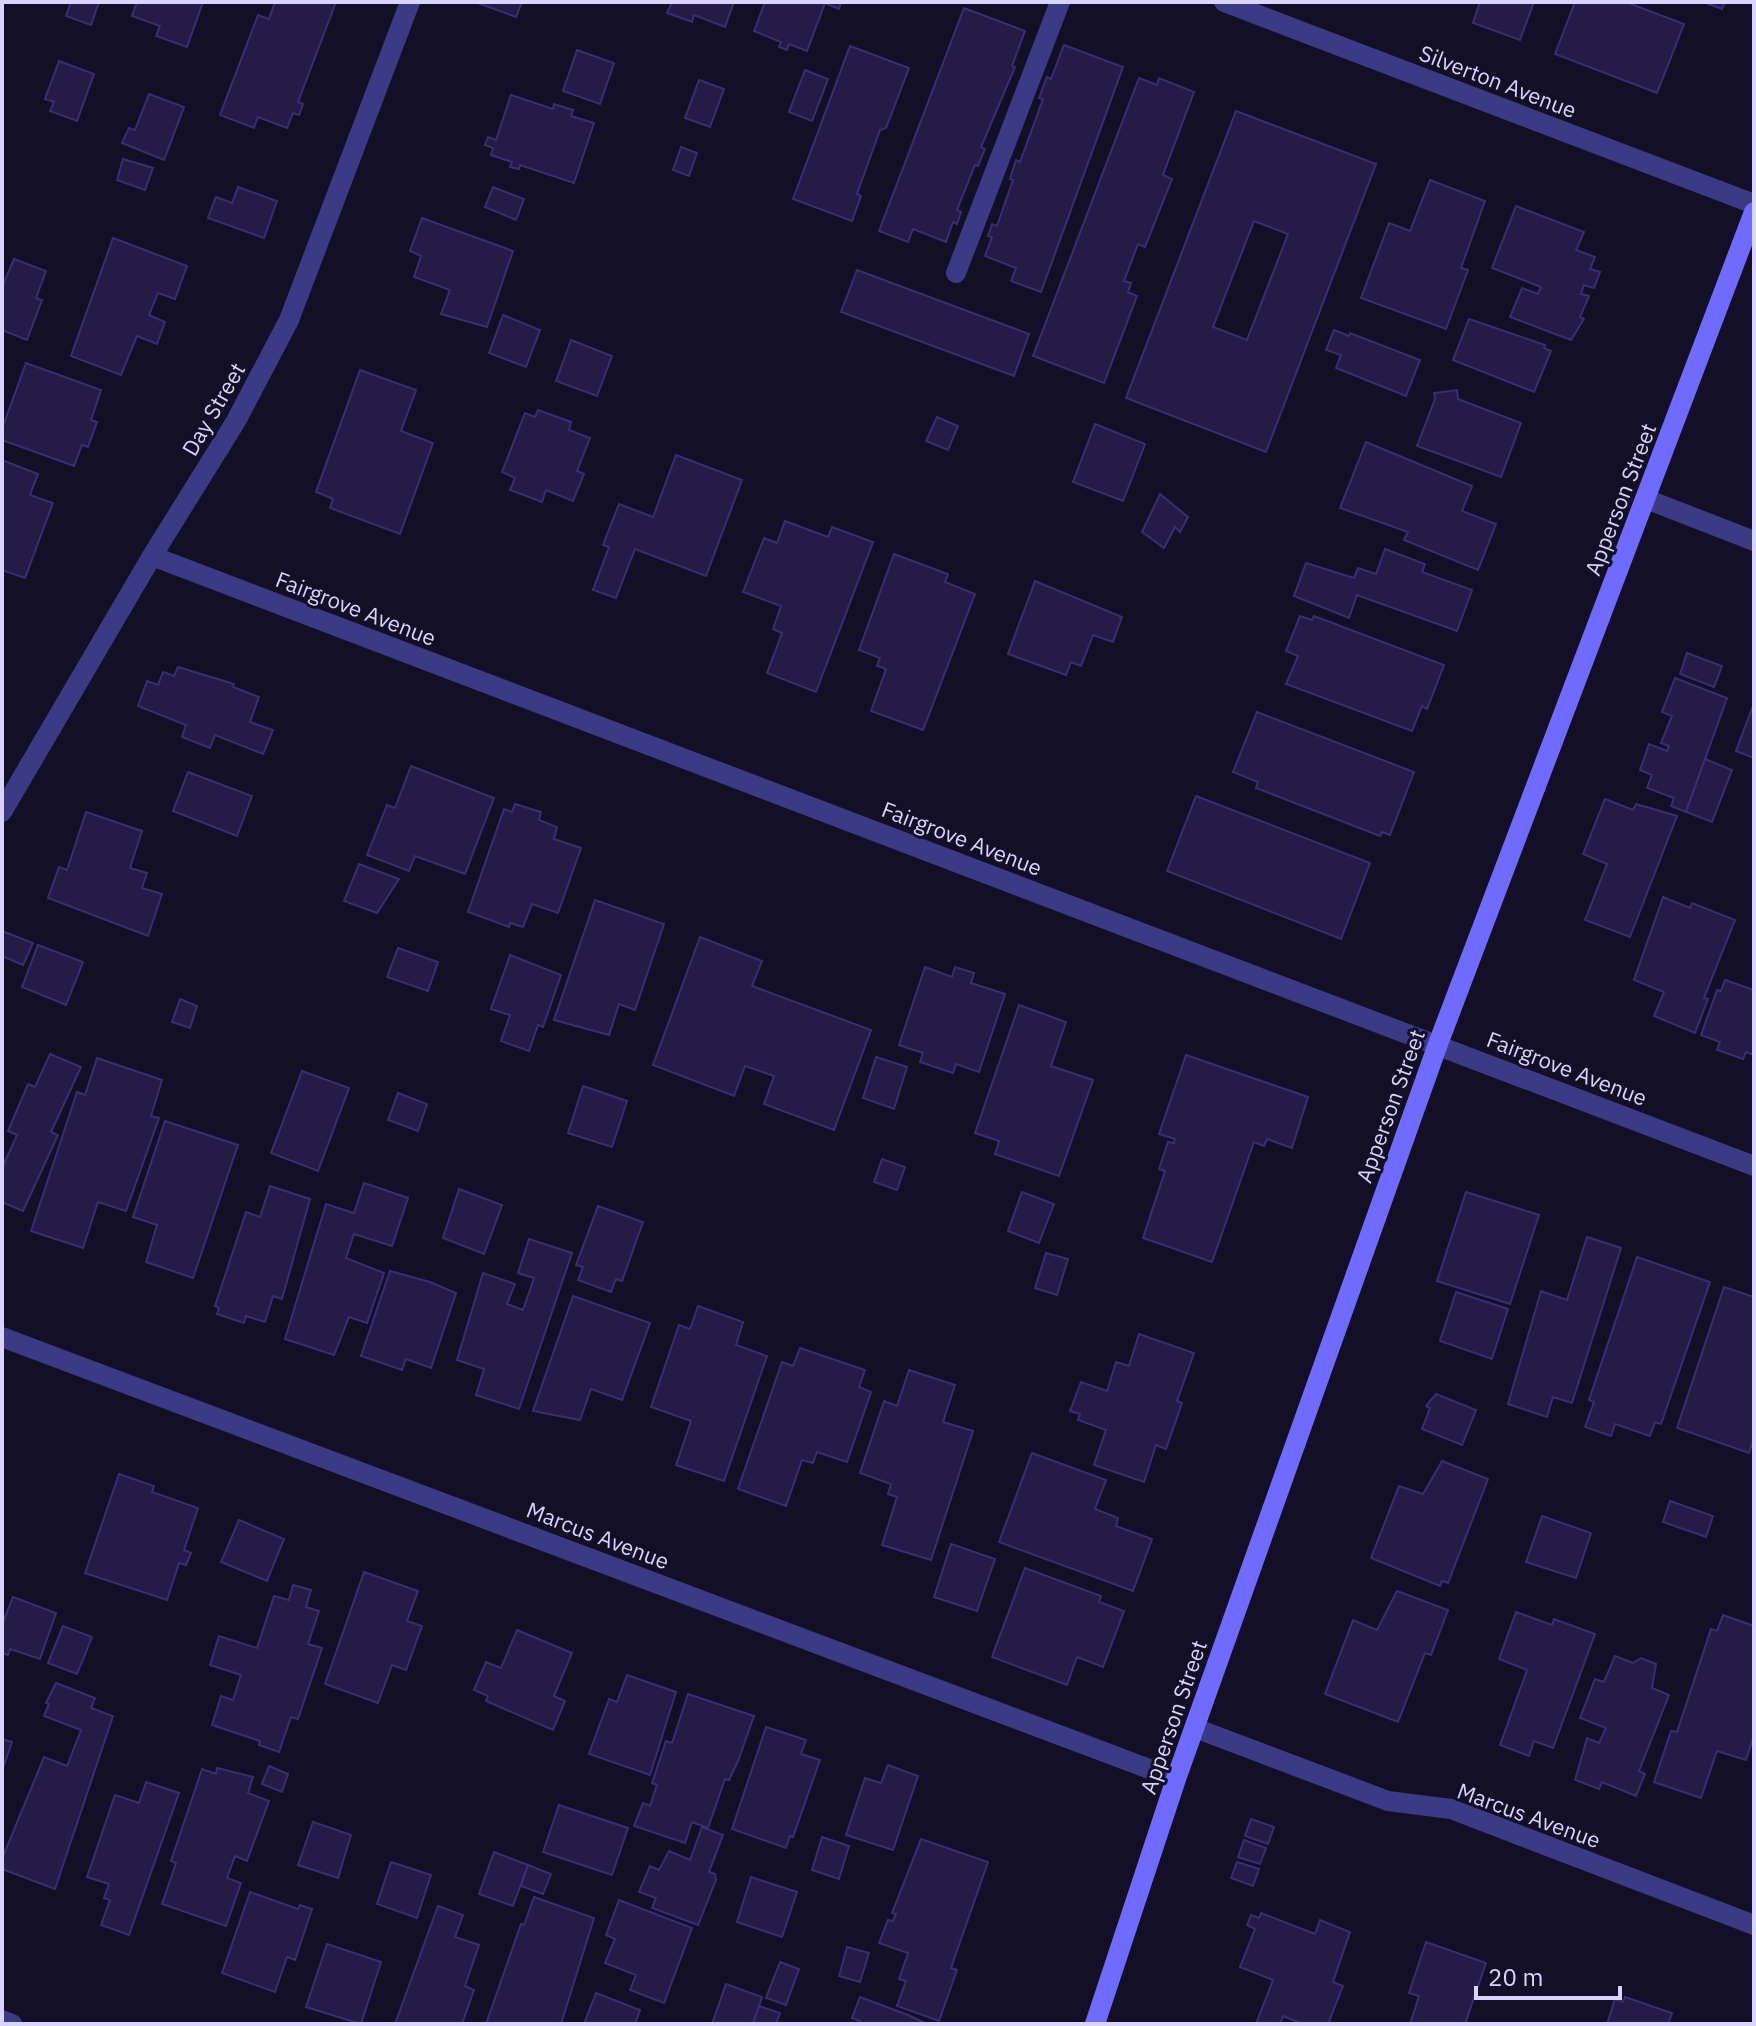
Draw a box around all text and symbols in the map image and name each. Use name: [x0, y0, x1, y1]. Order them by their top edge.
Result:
street label: Silverton Avenue: [1415, 38, 1581, 124]
street label: Day Street: [175, 357, 251, 461]
street label: Apperson Street: [1578, 419, 1662, 579]
street label: Fairgrove Avenue: [272, 564, 440, 652]
street label: Fairgrove Avenue: [878, 794, 1046, 882]
street label: Fairgrove Avenue: [1483, 1024, 1651, 1112]
street label: Apperson Street: [1349, 1025, 1431, 1187]
street label: Marcus Avenue: [523, 1494, 673, 1576]
street label: Apperson Street: [1133, 1636, 1213, 1798]
street label: Marcus Avenue: [1453, 1776, 1605, 1854]
scale bar: [1476, 1950, 1620, 2000]
text: 20 m: [1488, 1961, 1543, 1993]

